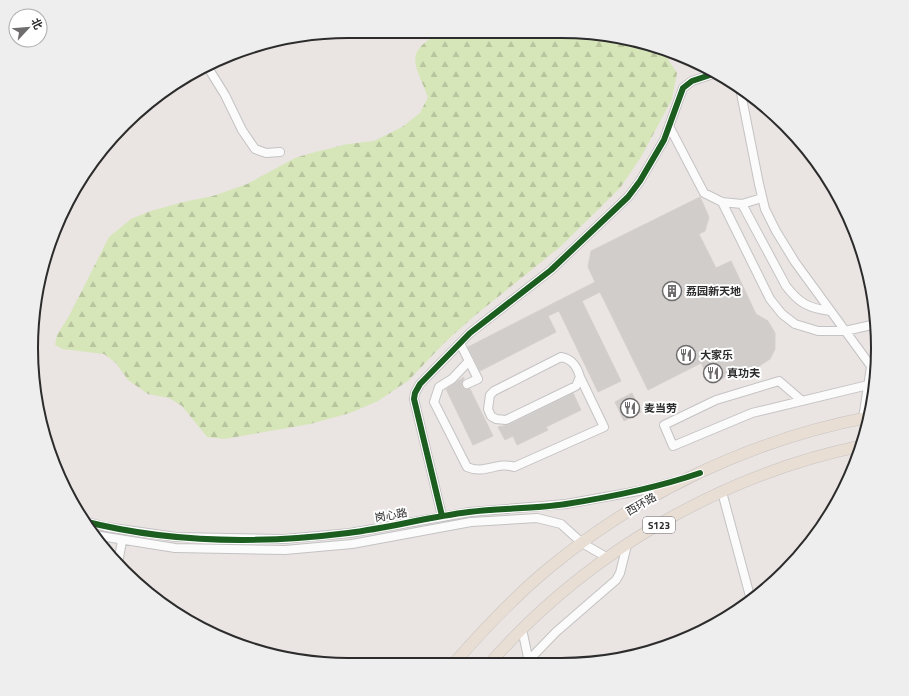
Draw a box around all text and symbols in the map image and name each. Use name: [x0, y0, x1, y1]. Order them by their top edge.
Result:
north arrow: [8, 8, 48, 48]
text: 北: [27, 15, 47, 32]
building icon: 荔园新天地: [661, 280, 683, 302]
place label: 荔园新天地: [686, 283, 741, 299]
restaurant icon: 大家乐: [675, 344, 697, 366]
place label: 大家乐: [700, 347, 733, 363]
restaurant icon: 真功夫: [702, 362, 724, 384]
place label: 真功夫: [727, 365, 760, 381]
restaurant icon: 麦当劳: [619, 397, 641, 419]
place label: 麦当劳: [644, 400, 677, 416]
street label: 西环路: [623, 489, 659, 519]
street label: 岗心路: [373, 504, 409, 526]
road number: S123: [643, 517, 675, 533]

